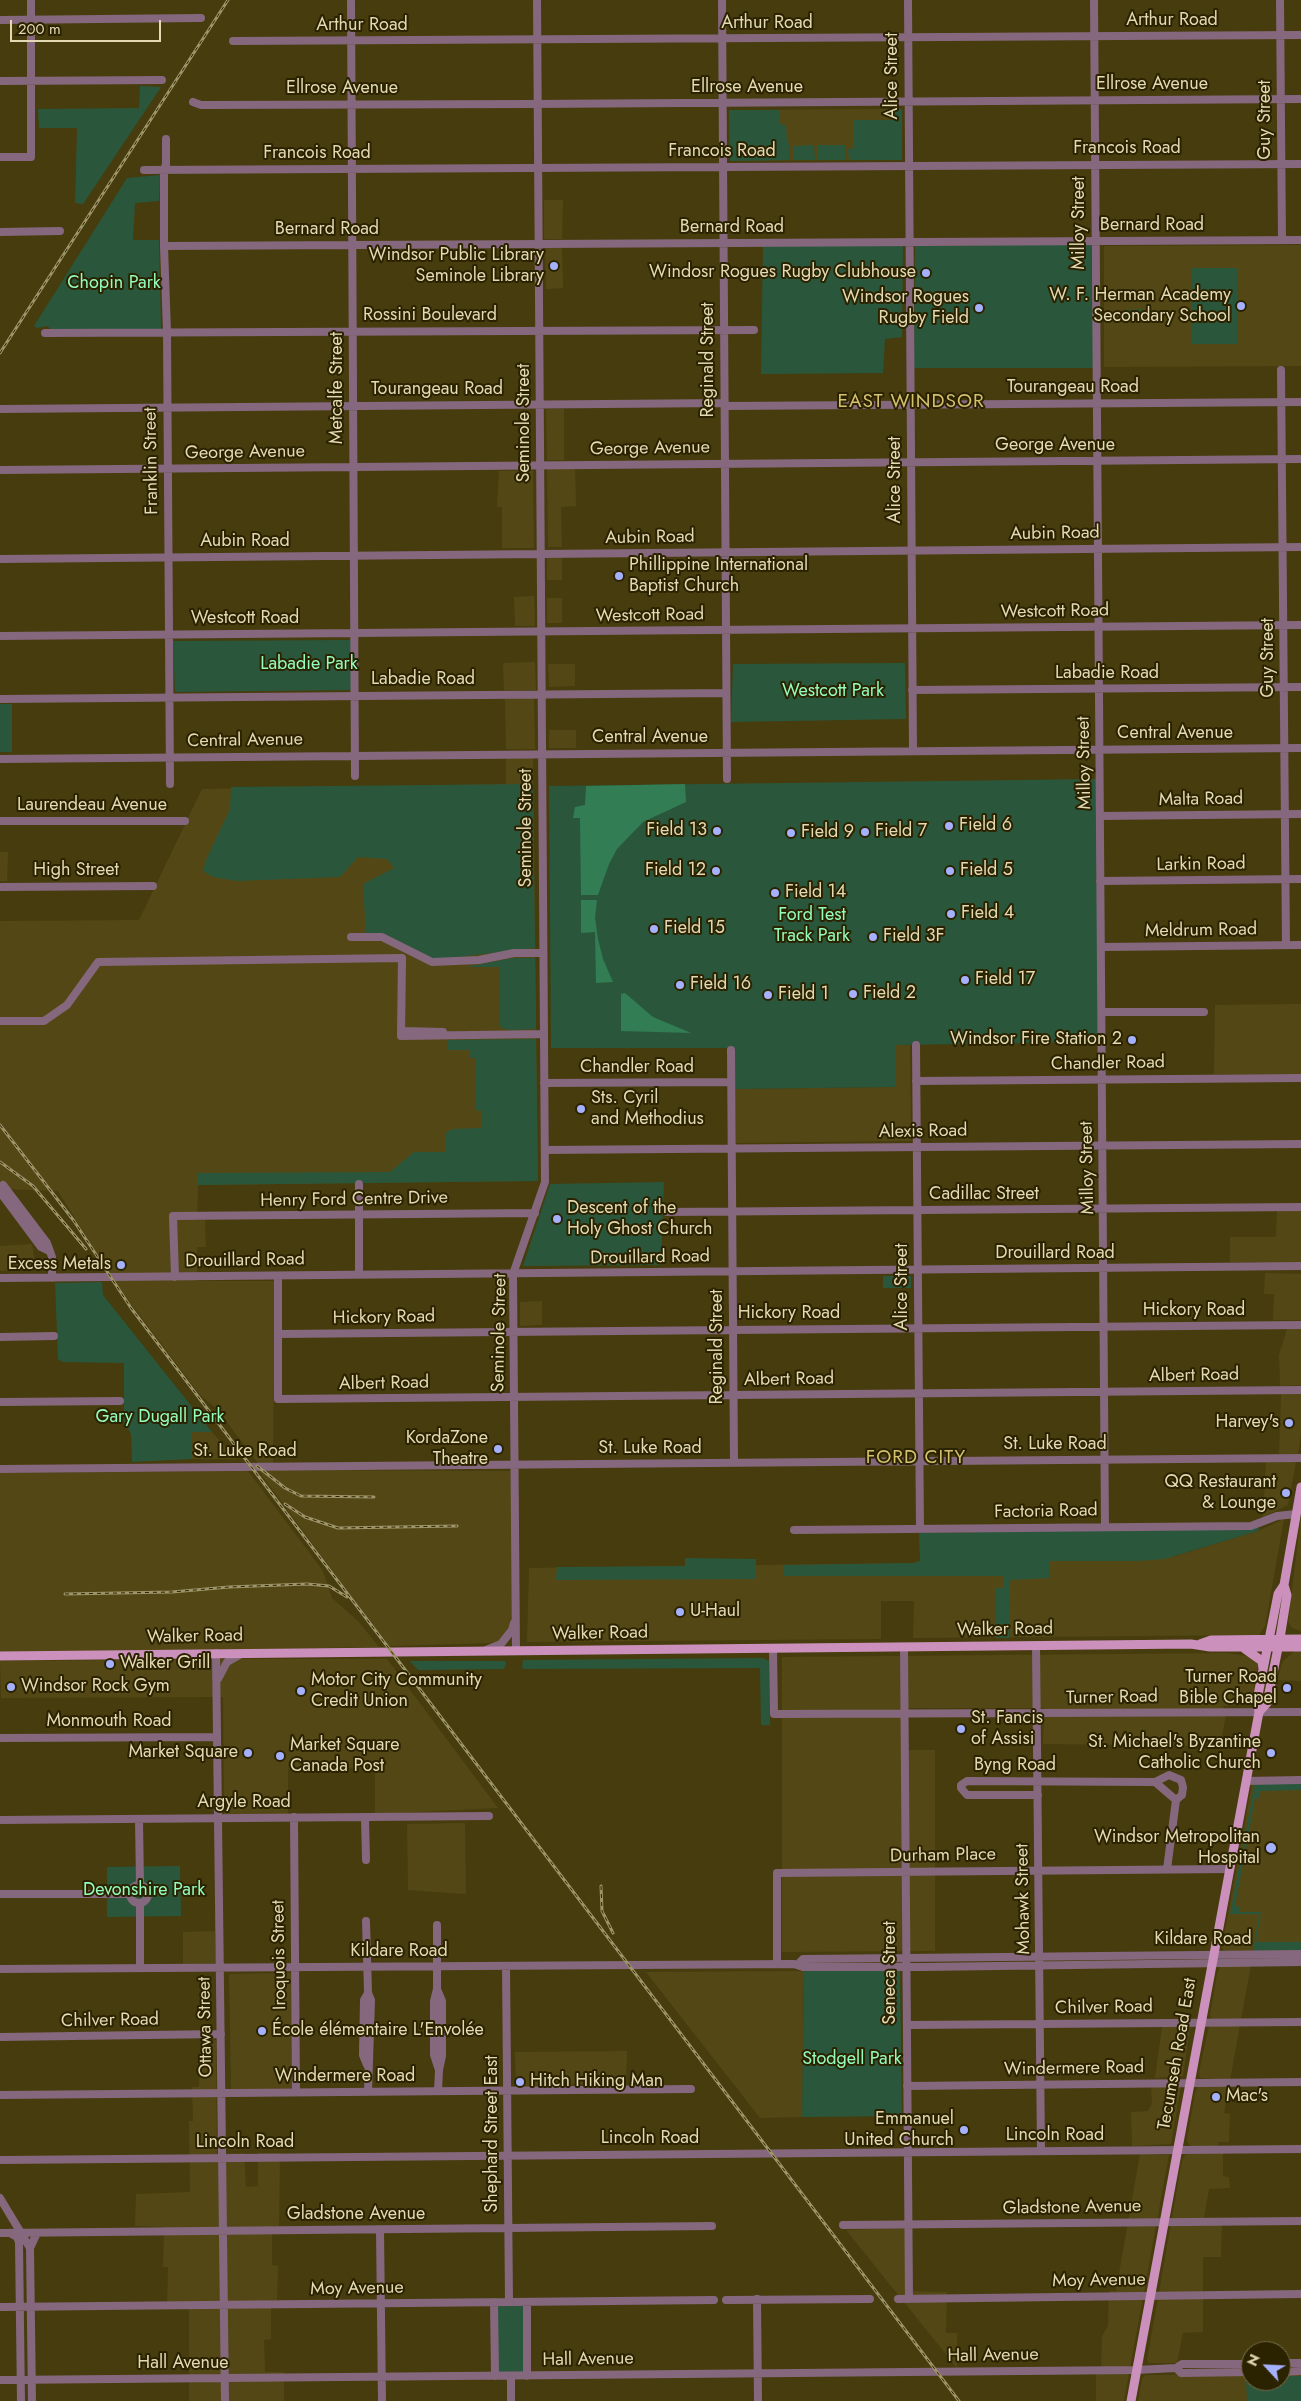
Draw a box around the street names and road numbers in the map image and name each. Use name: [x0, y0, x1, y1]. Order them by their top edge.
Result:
street label: Arthur Road: [1126, 10, 1218, 32]
street label: Arthur Road: [721, 13, 813, 35]
street label: Arthur Road: [316, 15, 408, 37]
street label: Alice Street: [882, 33, 904, 119]
street label: Ellrose Avenue: [1096, 74, 1208, 96]
street label: Ellrose Avenue: [691, 77, 803, 99]
street label: Ellrose Avenue: [286, 78, 398, 100]
street label: Guy Street: [1255, 80, 1277, 160]
street label: Francois Road: [1073, 138, 1181, 160]
street label: Francois Road: [668, 141, 776, 163]
street label: Francois Road: [263, 143, 371, 165]
street label: Milloy Street: [1069, 176, 1091, 270]
street label: Bernard Road: [1100, 215, 1204, 237]
street label: Bernard Road: [680, 217, 784, 239]
street label: Bernard Road: [275, 219, 379, 241]
street label: Reginald Street: [698, 302, 720, 418]
street label: Rossini Boulevard: [363, 305, 497, 327]
street label: Metcalfe Street: [327, 332, 349, 444]
street label: Seminole Street: [514, 364, 536, 482]
street label: Tourangeau Road: [1007, 377, 1139, 399]
street label: Tourangeau Road: [371, 379, 503, 401]
street label: Franklin Street: [140, 407, 164, 515]
street label: George Avenue: [995, 435, 1115, 457]
street label: George Avenue: [590, 437, 710, 461]
street label: Alice Street: [885, 437, 907, 523]
street label: George Avenue: [185, 441, 305, 465]
street label: Aubin Road: [1010, 522, 1100, 546]
street label: Aubin Road: [605, 526, 695, 550]
street label: Aubin Road: [200, 531, 290, 553]
street label: Westcott Road: [1001, 600, 1109, 624]
street label: Westcott Road: [596, 604, 704, 628]
street label: Westcott Road: [191, 608, 299, 630]
street label: Guy Street: [1258, 618, 1280, 698]
street label: Labadie Road: [1055, 663, 1159, 685]
street label: Labadie Road: [371, 669, 475, 691]
street label: Milloy Street: [1073, 716, 1097, 810]
street label: Central Avenue: [1117, 723, 1233, 745]
street label: Central Avenue: [592, 727, 708, 749]
street label: Central Avenue: [187, 729, 303, 753]
street label: Seminole Street: [516, 769, 538, 887]
street label: Malta Road: [1159, 788, 1243, 812]
street label: Laurendeau Avenue: [17, 795, 167, 817]
street label: Larkin Road: [1156, 853, 1246, 877]
street label: High Street: [33, 860, 119, 882]
street label: Meldrum Road: [1145, 919, 1257, 943]
street label: Chandler Road: [1051, 1052, 1165, 1076]
street label: Chandler Road: [580, 1057, 694, 1079]
street label: Alexis Road: [878, 1120, 968, 1144]
street label: Milloy Street: [1076, 1121, 1100, 1215]
street label: Cadillac Street: [929, 1184, 1039, 1206]
street label: Henry Ford Centre Drive: [260, 1188, 448, 1212]
street label: Drouillard Road: [995, 1243, 1115, 1265]
street label: Alice Street: [892, 1244, 914, 1330]
street label: Drouillard Road: [590, 1246, 710, 1270]
street label: Drouillard Road: [185, 1249, 305, 1273]
street label: Seminole Street: [488, 1273, 512, 1393]
street label: Reginald Street: [707, 1289, 729, 1405]
street label: Hickory Road: [1143, 1300, 1245, 1322]
street label: Hickory Road: [738, 1303, 840, 1325]
street label: Hickory Road: [333, 1306, 435, 1330]
street label: Albert Road: [1149, 1364, 1239, 1388]
street label: Albert Road: [744, 1368, 834, 1392]
street label: Albert Road: [339, 1372, 429, 1396]
street label: St. Luke Road: [1003, 1434, 1107, 1456]
street label: St. Luke Road: [598, 1438, 702, 1460]
street label: St. Luke Road: [193, 1441, 297, 1463]
street label: Factoria Road: [994, 1500, 1098, 1524]
street label: Walker Road: [957, 1618, 1053, 1642]
street label: Walker Road: [552, 1622, 648, 1646]
street label: Walker Road: [147, 1625, 243, 1649]
street label: Turner Road: [1066, 1686, 1158, 1710]
street label: Monmouth Road: [46, 1711, 172, 1733]
street label: Byng Road: [974, 1755, 1056, 1777]
street label: Argyle Road: [197, 1792, 291, 1814]
street label: Mohawk Street: [1012, 1843, 1036, 1955]
street label: Durham Place: [890, 1844, 996, 1868]
street label: Iroquois Street: [268, 1900, 292, 2010]
street label: Seneca Street: [880, 1921, 902, 2025]
street label: Kildare Road: [1154, 1929, 1252, 1951]
street label: Kildare Road: [350, 1941, 448, 1963]
street label: Ottawa Street: [194, 1976, 218, 2078]
street label: Tecumseh Road East: [1154, 1976, 1202, 2132]
street label: Chilver Road: [1055, 1996, 1153, 2020]
street label: Chilver Road: [61, 2009, 159, 2033]
street label: Shephard Street East: [482, 2055, 504, 2213]
street label: Windermere Road: [1004, 2057, 1144, 2081]
street label: Windermere Road: [275, 2066, 415, 2088]
street label: Lincoln Road: [1006, 2125, 1104, 2147]
street label: Lincoln Road: [601, 2128, 699, 2150]
street label: Lincoln Road: [196, 2132, 294, 2154]
street label: Gladstone Avenue: [1003, 2196, 1141, 2220]
street label: Gladstone Avenue: [287, 2204, 425, 2226]
street label: Moy Avenue: [1052, 2269, 1146, 2293]
street label: Moy Avenue: [310, 2277, 404, 2301]
street label: Hall Avenue: [947, 2344, 1039, 2368]
street label: Hall Avenue: [542, 2348, 634, 2372]
street label: Hall Avenue: [137, 2353, 229, 2375]

